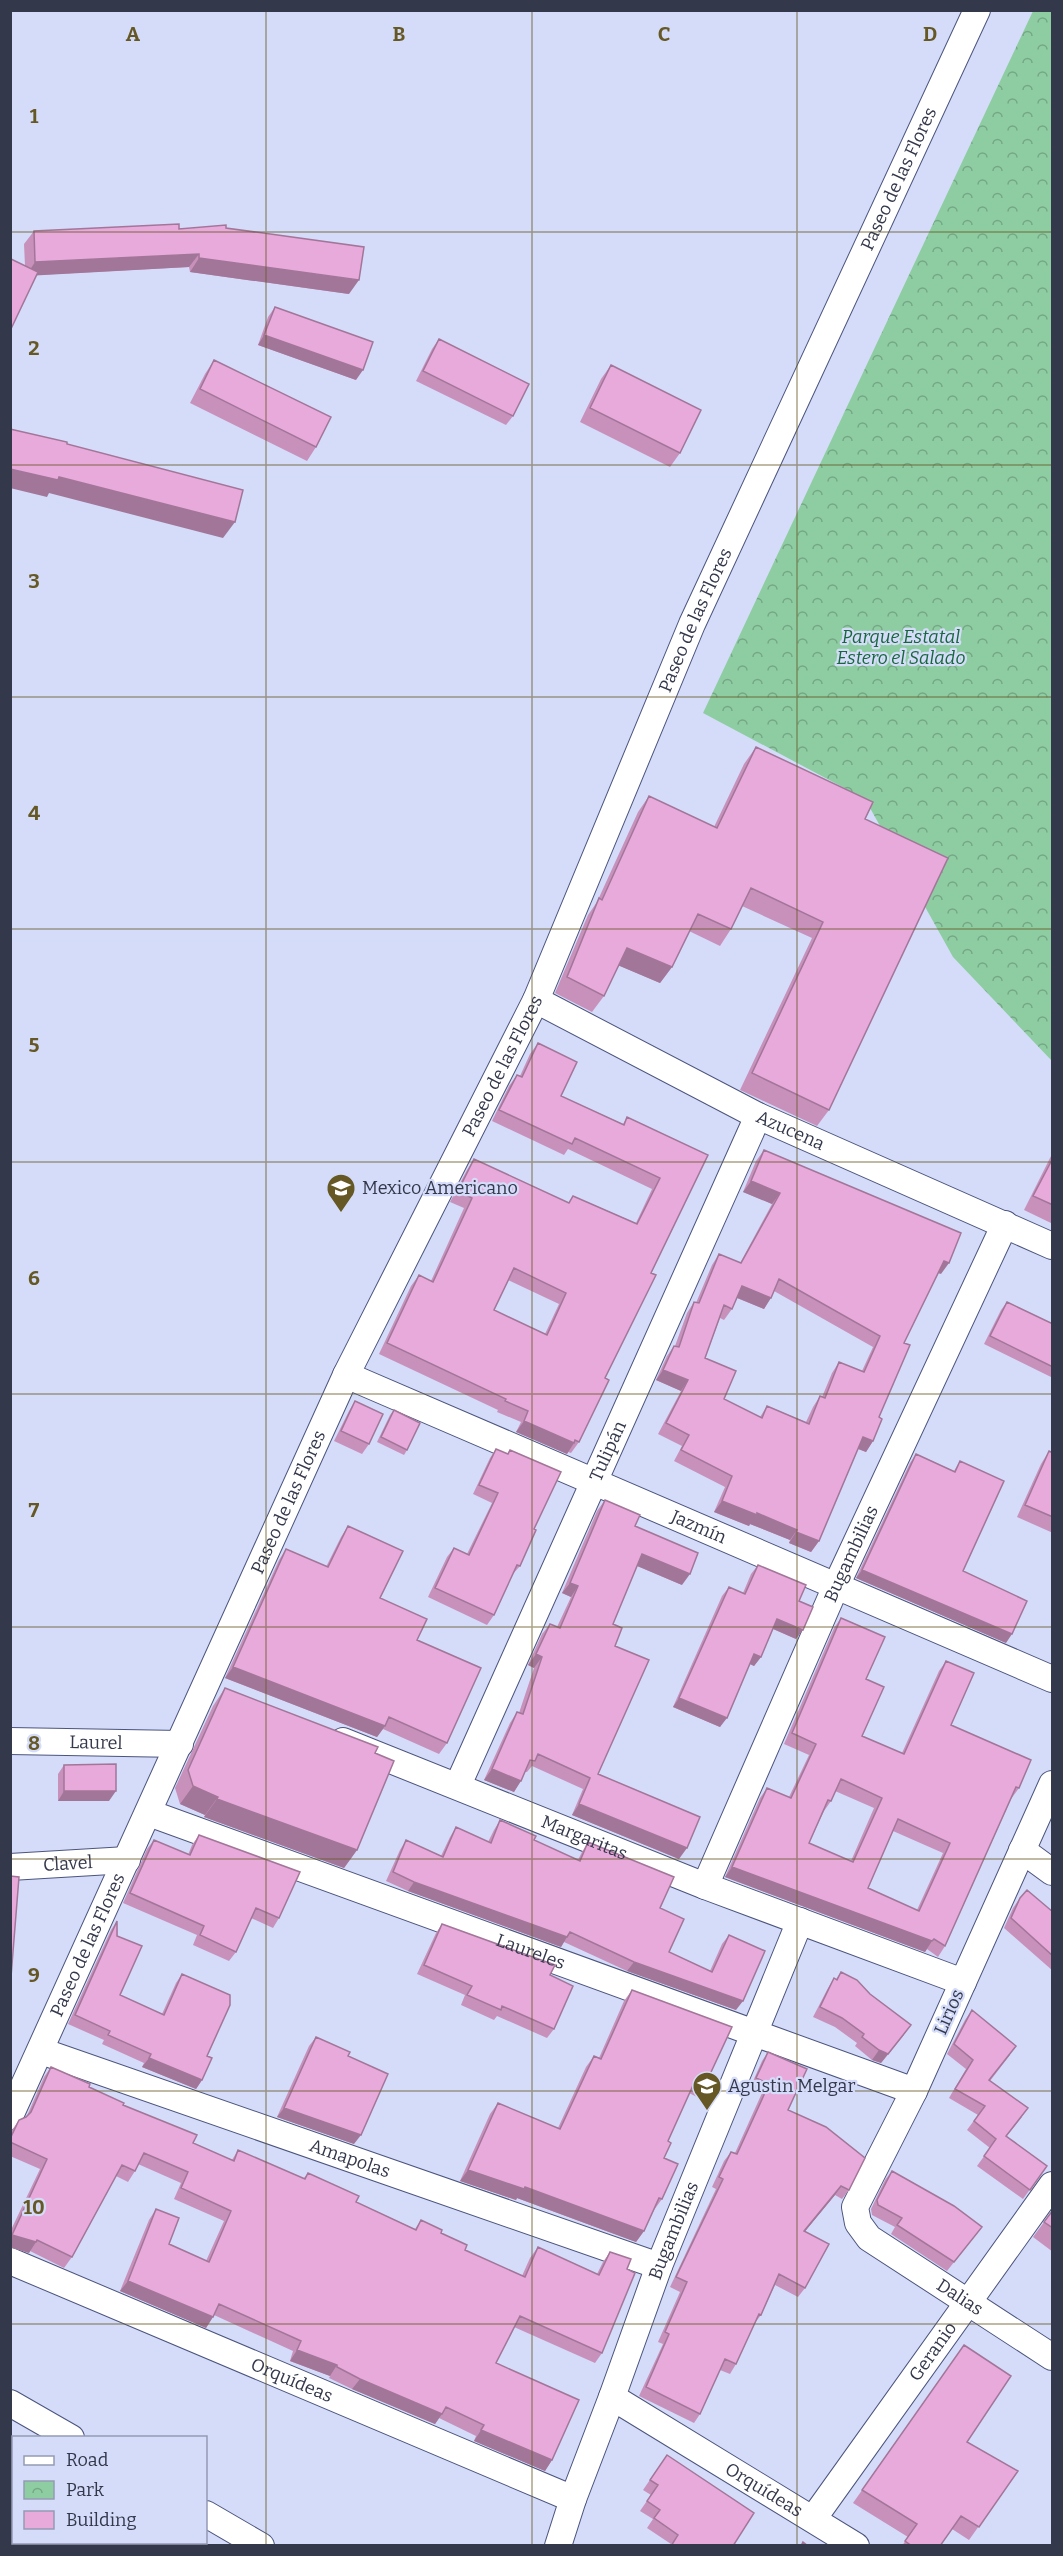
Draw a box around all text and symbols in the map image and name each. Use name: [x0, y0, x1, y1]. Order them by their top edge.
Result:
text: A: [126, 22, 141, 46]
text: B: [393, 22, 406, 46]
text: C: [658, 22, 670, 46]
text: D: [923, 22, 937, 46]
text: 1: [30, 104, 39, 128]
street label: Paseo de las Flores: [856, 104, 941, 254]
text: 2: [28, 336, 40, 360]
street label: Paseo de las Flores: [654, 545, 737, 695]
text: 3: [28, 569, 40, 593]
park label: Parque Estatal Estero el Salado: [837, 626, 965, 669]
text: 4: [28, 801, 40, 825]
street label: Paseo de las Flores: [458, 992, 547, 1140]
text: 5: [29, 1033, 40, 1057]
street label: Azucena: [753, 1106, 828, 1155]
school or university icon: Mexico Americano: [325, 1172, 357, 1214]
place label: Mexico Americano: [362, 1177, 518, 1199]
text: 6: [28, 1266, 40, 1290]
street label: Tulipán: [585, 1417, 631, 1485]
street label: Paseo de las Flores: [246, 1427, 330, 1577]
text: 7: [29, 1498, 40, 1522]
street label: Bugambilias: [819, 1502, 883, 1605]
street label: Jazmín: [667, 1505, 730, 1549]
text: 8: [28, 1731, 40, 1755]
street label: Laurel: [69, 1731, 123, 1754]
street label: Margaritas: [538, 1811, 631, 1865]
street label: Clavel: [42, 1851, 93, 1876]
street label: Paseo de las Flores: [46, 1870, 130, 2020]
street label: Laureles: [493, 1929, 568, 1974]
text: 9: [28, 1963, 40, 1987]
street label: Lirios: [929, 1986, 969, 2038]
school or university icon: Agustin Melgar: [691, 2070, 723, 2112]
place label: Agustin Melgar: [728, 2075, 855, 2097]
street label: Amapolas: [307, 2134, 393, 2183]
street label: Bugambilias: [644, 2178, 703, 2283]
text: 10: [23, 2195, 45, 2219]
street label: Dalias: [932, 2274, 987, 2320]
street label: Geranio: [904, 2318, 961, 2385]
street label: Orquídeas: [248, 2353, 336, 2407]
legend: [12, 2436, 207, 2544]
text: Road: [66, 2449, 109, 2471]
street label: Orquídeas: [721, 2458, 807, 2522]
text: Park: [66, 2479, 105, 2501]
text: Building: [66, 2509, 137, 2531]

